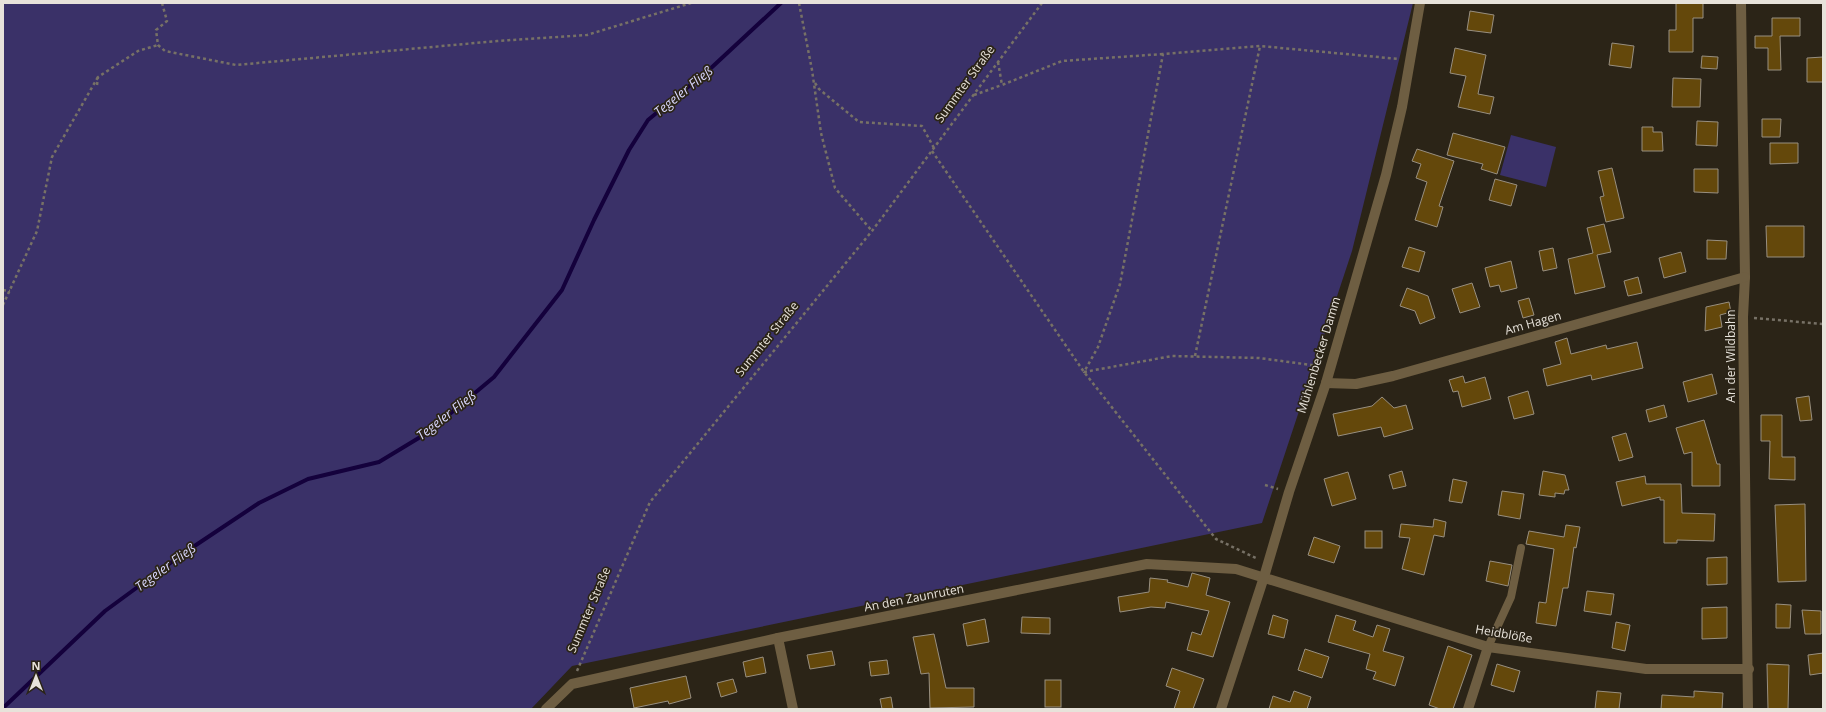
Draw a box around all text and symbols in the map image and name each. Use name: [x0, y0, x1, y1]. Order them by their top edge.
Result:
street label: Summter Straße: [931, 41, 999, 126]
water label: Tegeler Fließ: [650, 61, 717, 120]
street label: Mühlenbecker Damm: [1293, 294, 1344, 415]
street label: Summter Straße: [731, 297, 802, 380]
street label: Am Hagen: [1503, 306, 1563, 339]
street label: An der Wildbahn: [1722, 309, 1739, 403]
water label: Tegeler Fließ: [412, 386, 480, 444]
water label: Tegeler Fließ: [131, 539, 199, 595]
street label: Summter Straße: [563, 564, 614, 655]
street label: An den Zaunruten: [862, 579, 965, 616]
street label: Heidblöße: [1474, 620, 1534, 647]
north arrow: [16, 656, 56, 696]
text: N: [32, 658, 40, 673]

